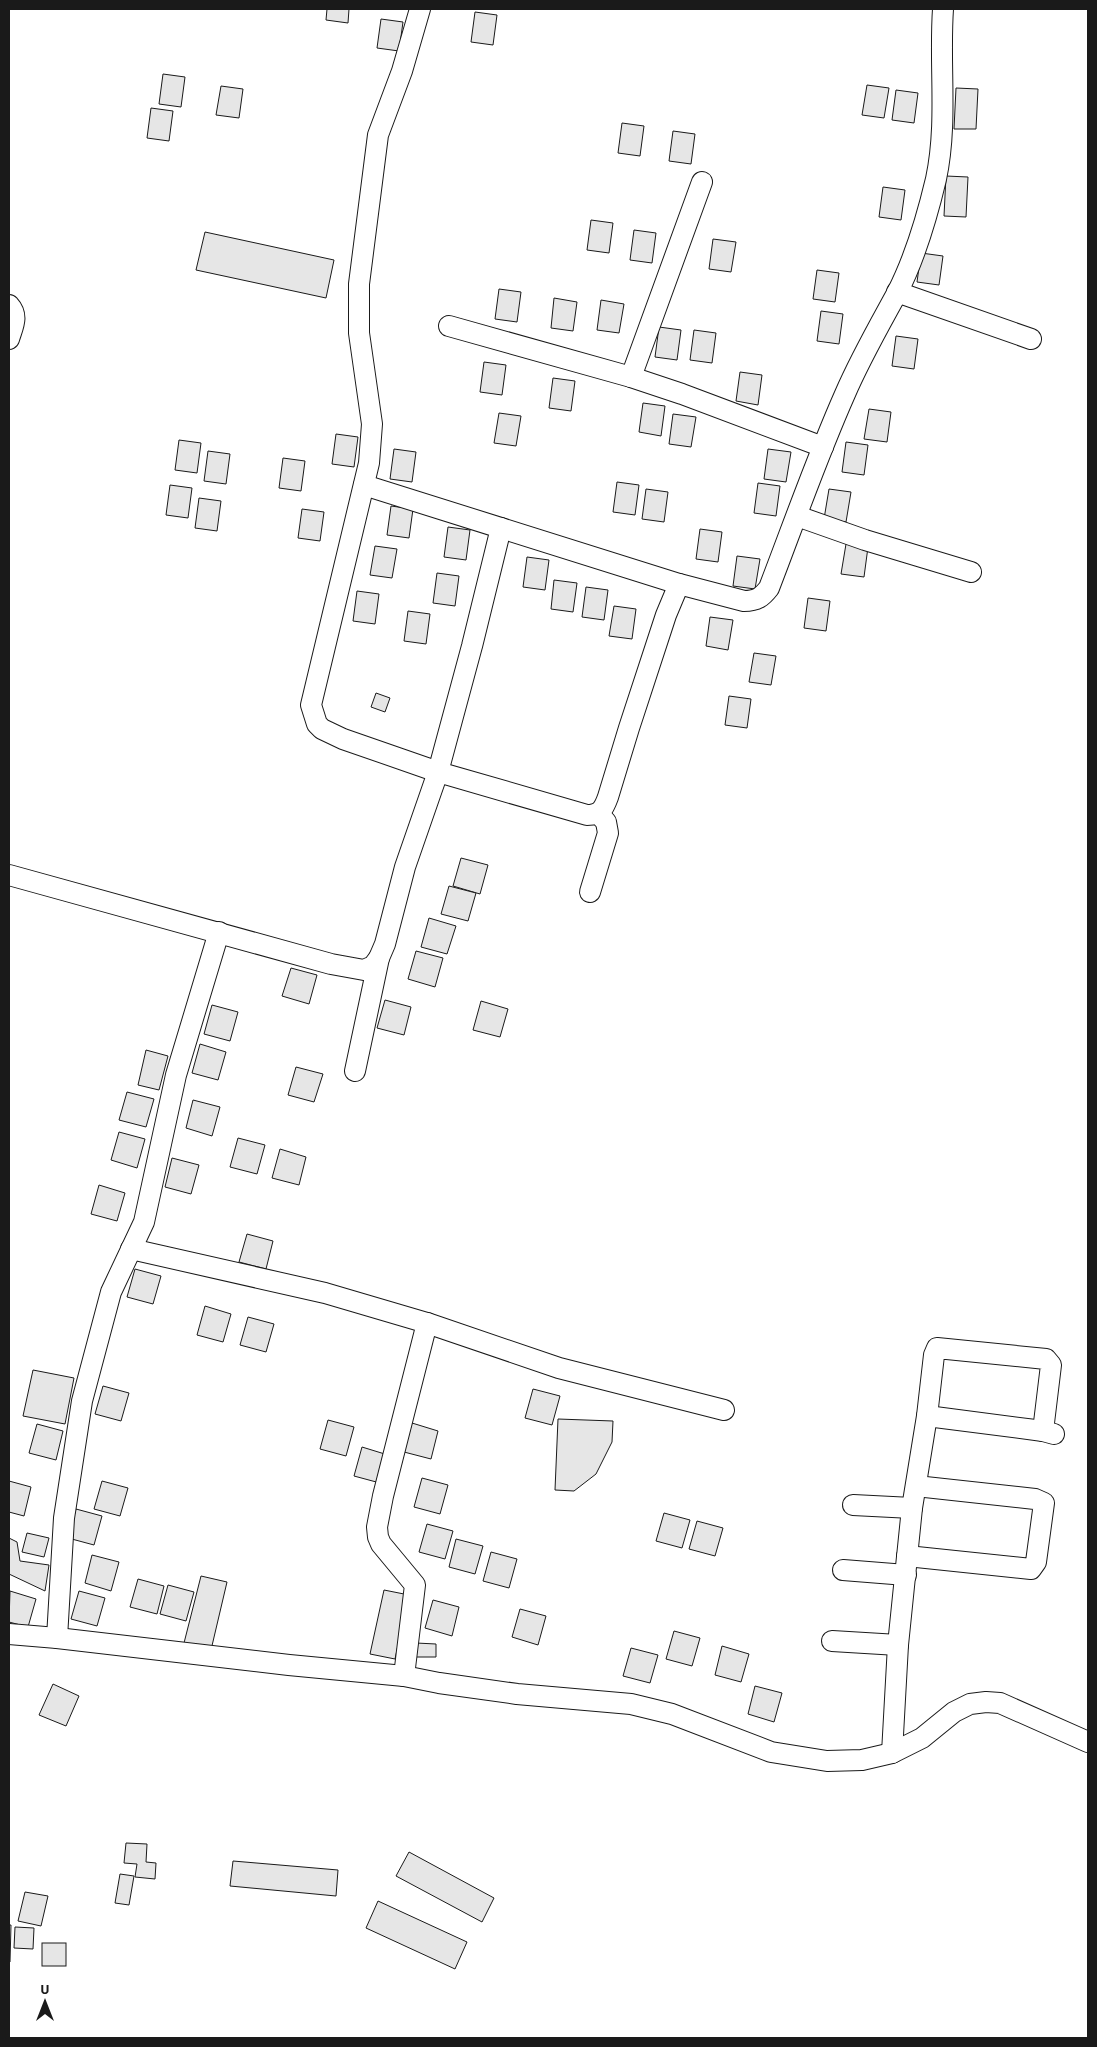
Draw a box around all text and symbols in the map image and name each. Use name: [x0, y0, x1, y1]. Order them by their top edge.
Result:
north arrow: [20, 1977, 70, 2027]
text: U: [41, 1980, 50, 1997]

